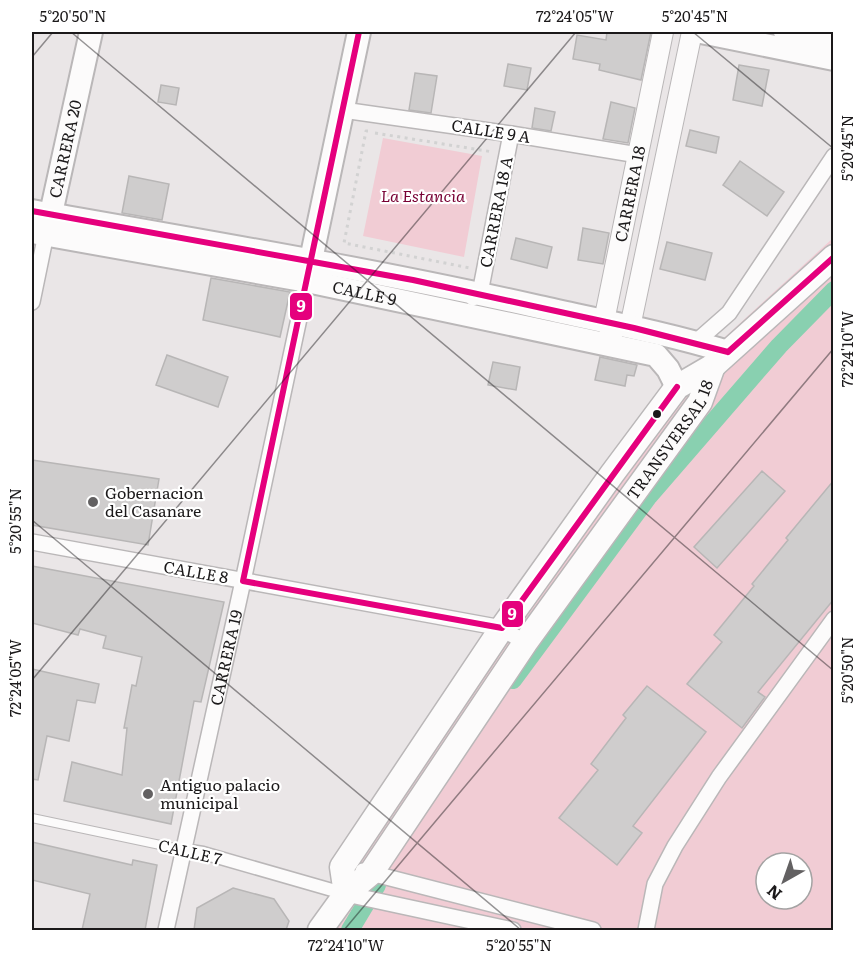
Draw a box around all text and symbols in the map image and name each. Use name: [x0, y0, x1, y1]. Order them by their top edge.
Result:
text: 5°20'50"N: [40, 4, 106, 27]
text: 72°24'05"W: [536, 4, 615, 27]
text: 5°20'45"N: [662, 4, 728, 27]
street label: CARRERA 20: [42, 97, 87, 200]
street label: CALLE 9 A: [450, 112, 533, 148]
text: 5°20'45"N: [835, 115, 858, 181]
street label: CARRERA 18: [607, 143, 651, 244]
street label: CARRERA 18 A: [472, 154, 518, 269]
park label: La Estancia: [381, 183, 466, 207]
street label: CALLE 9: [330, 274, 399, 311]
line badge: 9: [289, 292, 313, 321]
text: 9: [296, 293, 306, 317]
text: 72°24'10"W: [835, 310, 858, 387]
street label: TRANSVERSAL 18: [620, 376, 718, 504]
unlabelled marker: [651, 408, 663, 420]
place label: Gobernacion del Casanare: [105, 480, 204, 522]
text: 5°20'55"N: [3, 488, 26, 554]
marker: Gobernacion del Casanare: [86, 495, 100, 509]
street label: CALLE 8: [162, 554, 231, 589]
line badge: 9: [501, 600, 524, 628]
text: 9: [507, 601, 517, 625]
street label: CARRERA 19: [203, 607, 247, 708]
text: 5°20'50"N: [835, 637, 858, 703]
text: 72°24'05"W: [3, 638, 26, 717]
place label: Antiguo palacio municipal: [160, 772, 280, 814]
marker: Antiguo palacio municipal: [141, 787, 155, 801]
street label: CALLE 7: [156, 832, 224, 870]
north arrow: [754, 851, 814, 911]
text: N: [761, 880, 787, 907]
text: 72°24'10"W: [308, 933, 385, 956]
text: 5°20'55"N: [486, 933, 552, 956]

